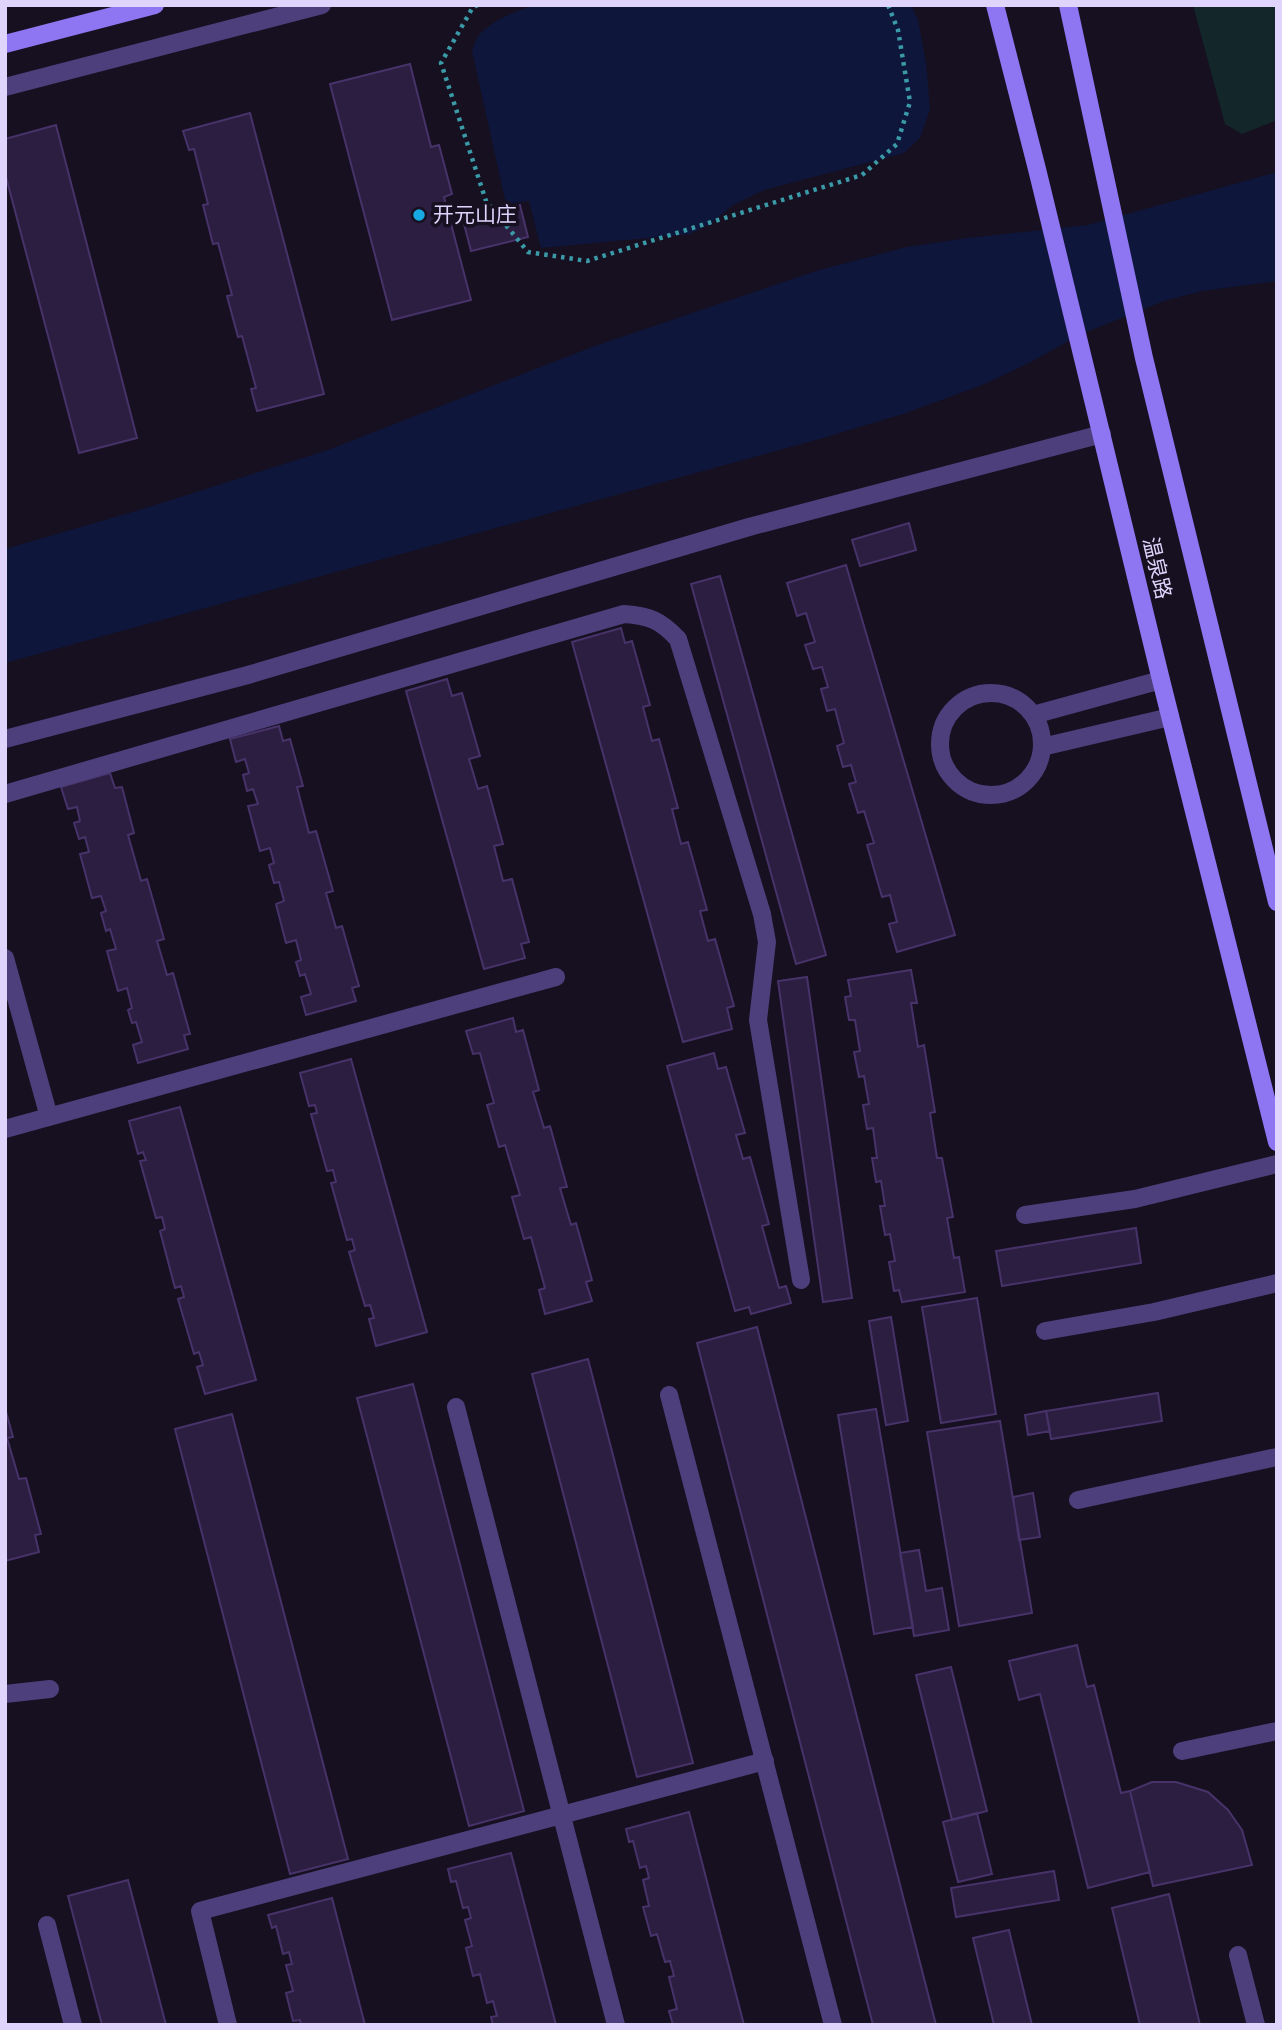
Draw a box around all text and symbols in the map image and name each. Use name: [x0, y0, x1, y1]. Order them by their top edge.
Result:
place label: 开元山庄: [433, 203, 517, 226]
marker: 开元山庄: [411, 207, 427, 223]
street label: 温泉路: [1139, 535, 1176, 601]

